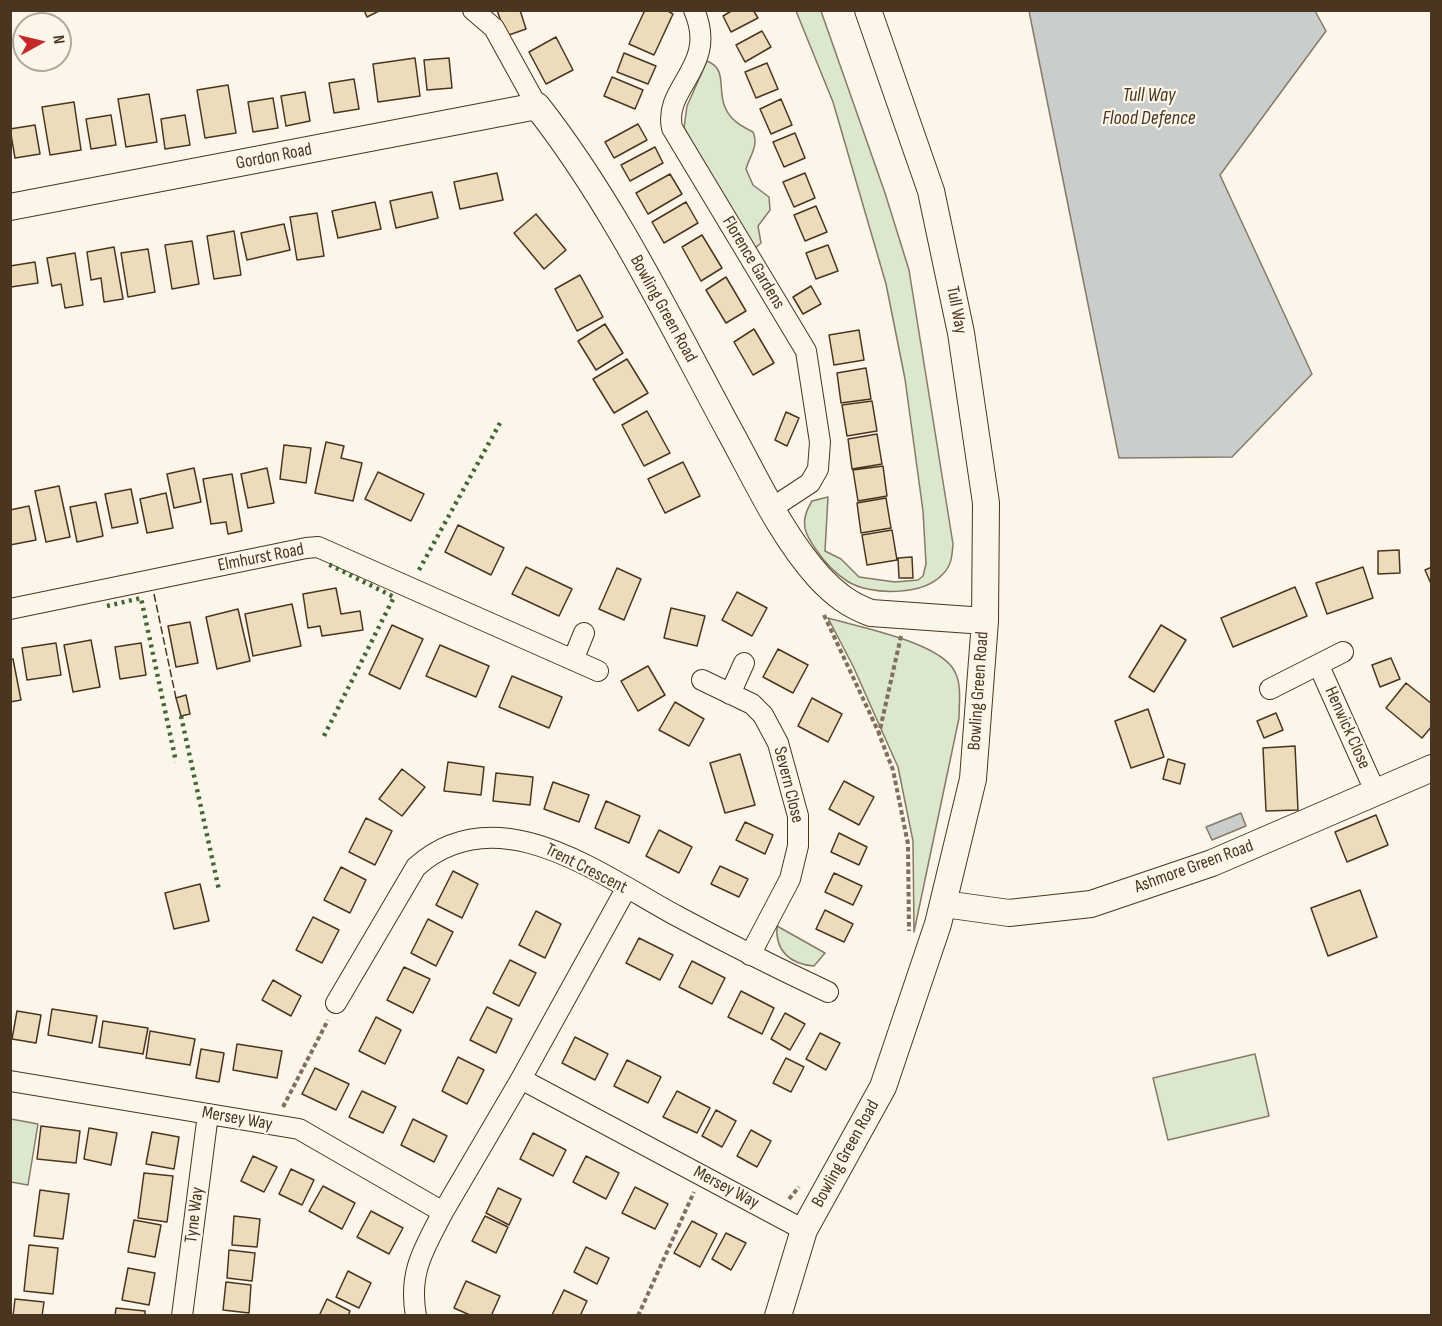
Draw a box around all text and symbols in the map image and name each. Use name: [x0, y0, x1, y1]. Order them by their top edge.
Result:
north arrow: [12, 12, 72, 72]
text: N: [48, 34, 68, 45]
water label: Tull Way Flood Defence: [1102, 84, 1196, 131]
street label: Gordon Road: [234, 139, 314, 175]
street label: Florence Gardens: [717, 213, 789, 313]
street label: Bowling Green Road: [625, 252, 701, 366]
street label: Tull Way: [941, 284, 971, 336]
street label: Elmhurst Road: [216, 539, 306, 577]
street label: Bowling Green Road: [964, 631, 994, 751]
street label: Henwick Close: [1319, 684, 1375, 772]
street label: Severn Close: [768, 745, 808, 825]
street label: Ashmore Green Road: [1132, 836, 1256, 898]
street label: Trent Crescent: [541, 839, 631, 899]
street label: Bowling Green Road: [808, 1097, 884, 1211]
street label: Mersey Way: [200, 1102, 274, 1136]
street label: Mersey Way: [690, 1162, 762, 1214]
street label: Tyne Way: [181, 1186, 209, 1244]

